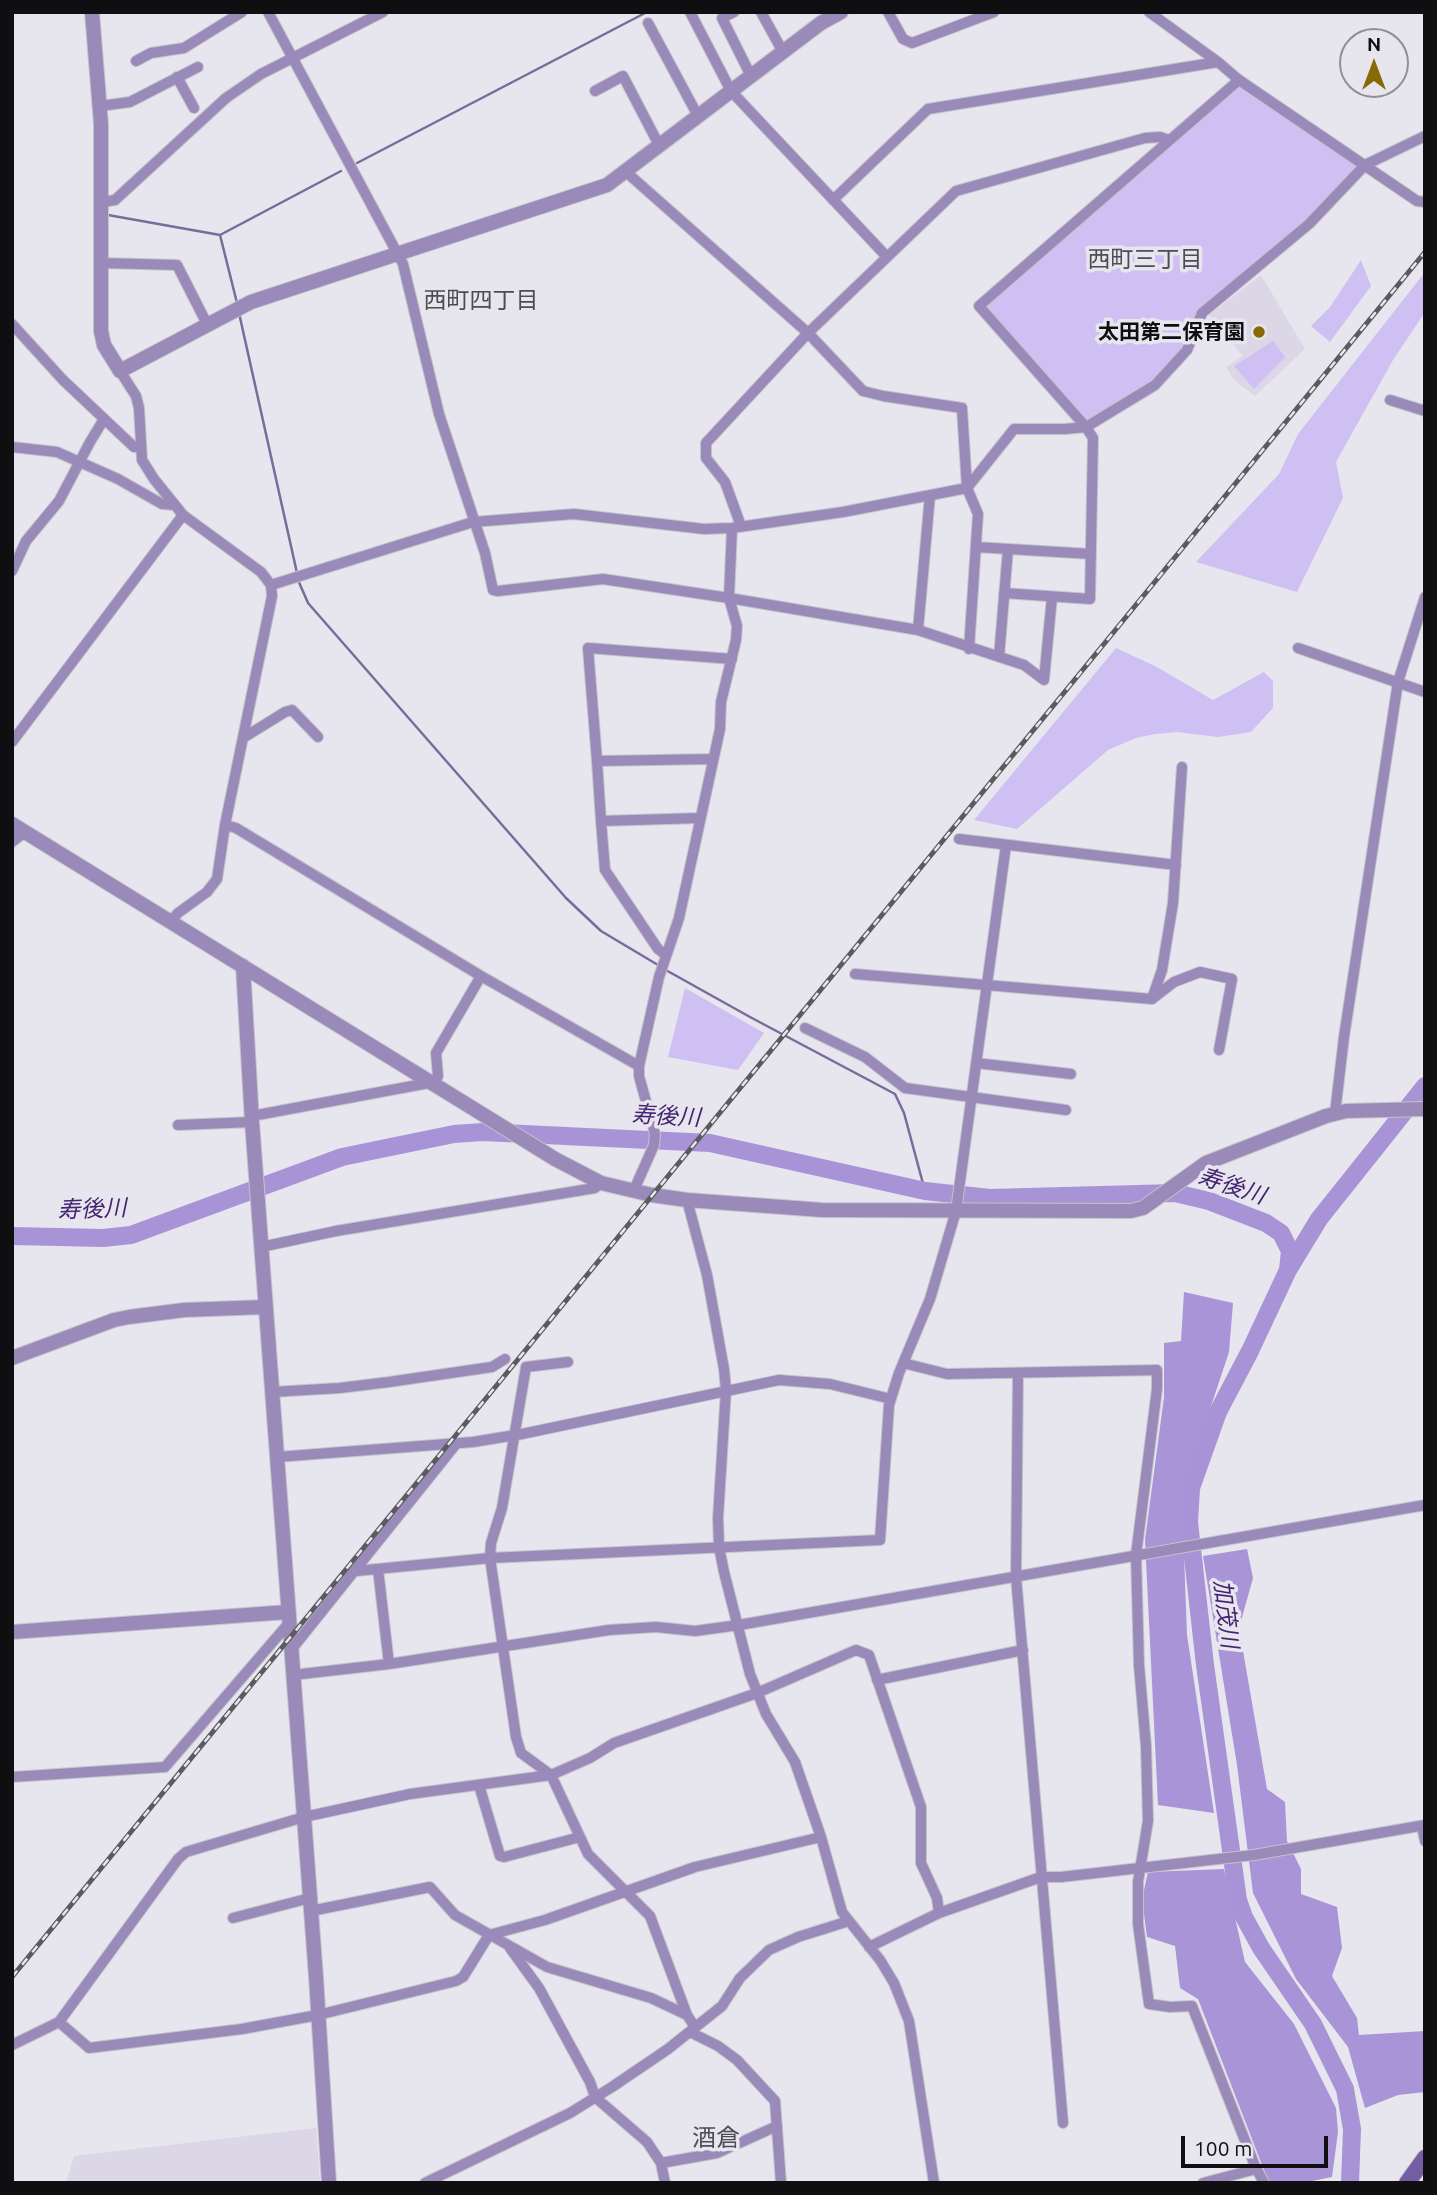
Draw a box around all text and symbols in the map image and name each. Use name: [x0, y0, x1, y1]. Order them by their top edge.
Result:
north arrow: [1339, 28, 1409, 98]
text: N: [1367, 33, 1381, 55]
district label: 西町三丁目: [1088, 245, 1202, 273]
district label: 西町四丁目: [424, 286, 538, 314]
place label: 太田第二保育園: [1098, 319, 1245, 345]
marker: 太田第二保育園: [1251, 324, 1267, 340]
water label: 寿後川: [631, 1100, 701, 1132]
water label: 寿後川: [1195, 1162, 1269, 1210]
water label: 寿後川: [57, 1194, 127, 1224]
water label: 加茂川: [1208, 1578, 1244, 1650]
scale bar: [1185, 2122, 1332, 2166]
district label: 酒倉: [692, 2124, 740, 2152]
text: 100 m: [1194, 2136, 1252, 2160]

